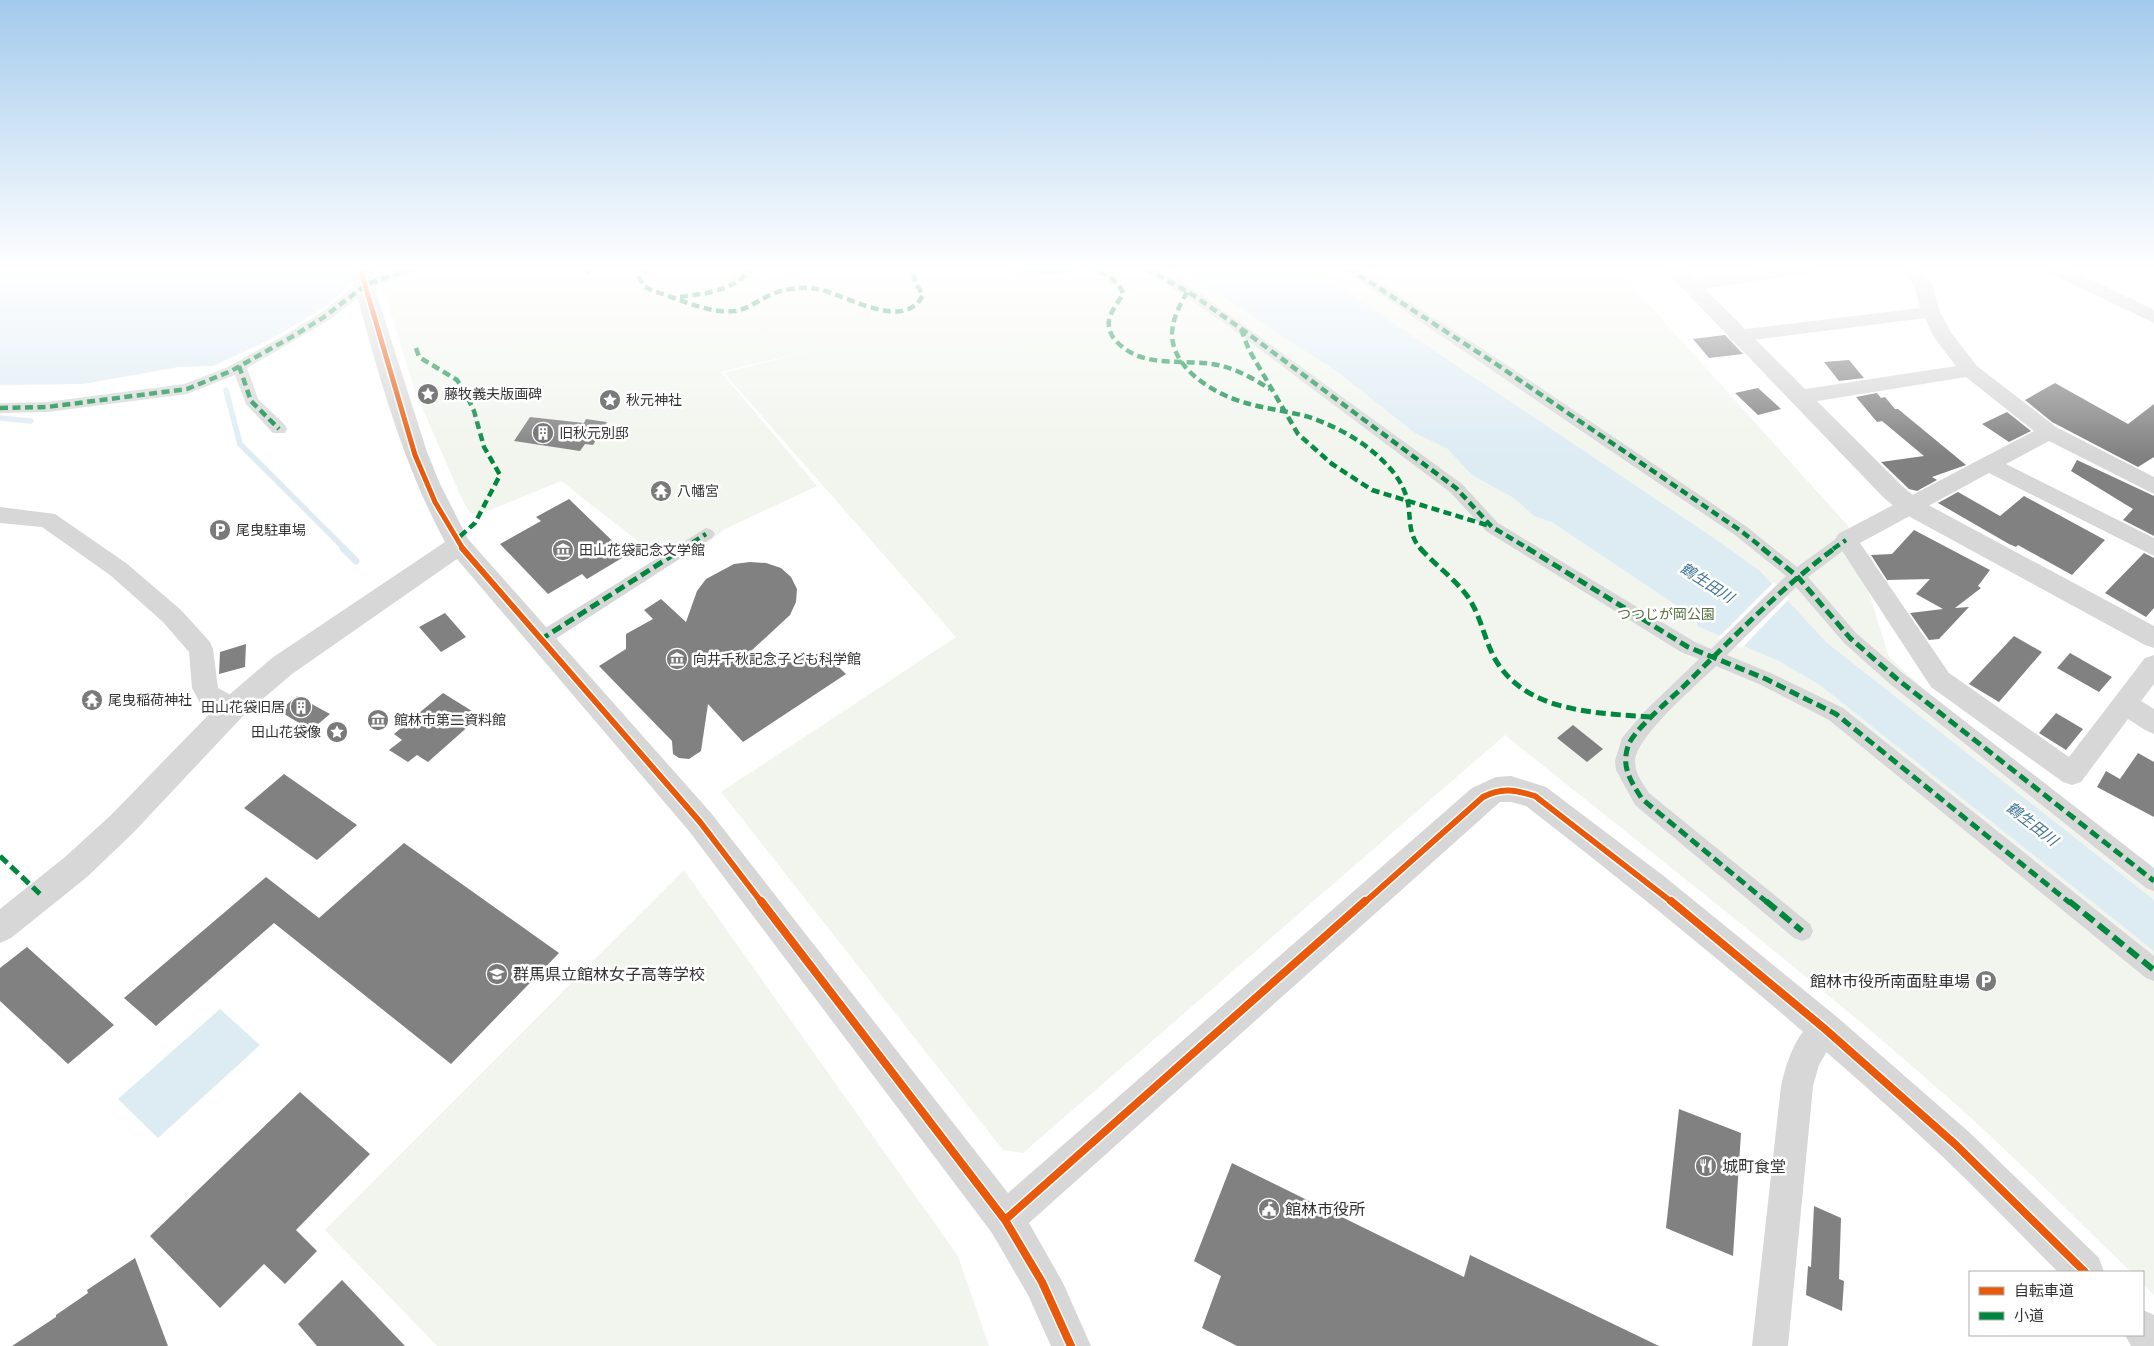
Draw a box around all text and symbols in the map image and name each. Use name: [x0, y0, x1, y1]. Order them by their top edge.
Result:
place icon: 藤牧義夫版画碑: [416, 382, 440, 406]
place label: 藤牧義夫版画碑: [444, 385, 542, 403]
place icon: 秋元神社: [598, 388, 622, 412]
place label: 秋元神社: [626, 391, 682, 409]
building icon: 旧秋元別邸: [531, 421, 555, 445]
place label: 旧秋元別邸: [559, 424, 629, 442]
temple icon: 八幡宮: [649, 479, 673, 503]
place label: 八幡宮: [677, 482, 719, 500]
parking icon: 尾曳駐車場: [208, 518, 232, 542]
place label: 尾曳駐車場: [236, 521, 306, 539]
museum icon: 田山花袋記念文学館: [551, 538, 575, 562]
place label: 田山花袋記念文学館: [579, 541, 705, 559]
water label: 鶴生田川: [1677, 558, 1739, 608]
park label: つつじが岡公園: [1617, 605, 1715, 623]
museum icon: 向井千秋記念子ども科学館: [665, 647, 689, 671]
place label: 向井千秋記念子ども科学館: [693, 650, 861, 668]
temple icon: 尾曳稲荷神社: [80, 688, 104, 712]
place label: 尾曳稲荷神社: [108, 691, 192, 709]
building icon: 田山花袋旧居: [289, 695, 313, 719]
place label: 田山花袋旧居: [201, 698, 285, 716]
museum icon: 館林市第二資料館: [366, 708, 390, 732]
place label: 館林市第二資料館: [394, 711, 506, 729]
place icon: 田山花袋像: [325, 720, 349, 744]
place label: 田山花袋像: [251, 723, 321, 741]
water label: 鶴生田川: [2003, 798, 2063, 851]
school or university icon: 群馬県立館林女子高等学校: [485, 962, 509, 986]
place label: 群馬県立館林女子高等学校: [513, 964, 705, 984]
parking icon: 館林市役所南面駐車場: [1974, 969, 1998, 993]
place label: 館林市役所南面駐車場: [1810, 971, 1970, 991]
restaurant icon: 城町食堂: [1694, 1154, 1718, 1178]
place label: 城町食堂: [1722, 1156, 1786, 1176]
public building icon: 館林市役所: [1257, 1197, 1281, 1221]
place label: 館林市役所: [1285, 1199, 1365, 1219]
legend: [1969, 1271, 2144, 1336]
text: 自転車道: [2014, 1281, 2074, 1300]
text: 小道: [2014, 1306, 2044, 1325]

